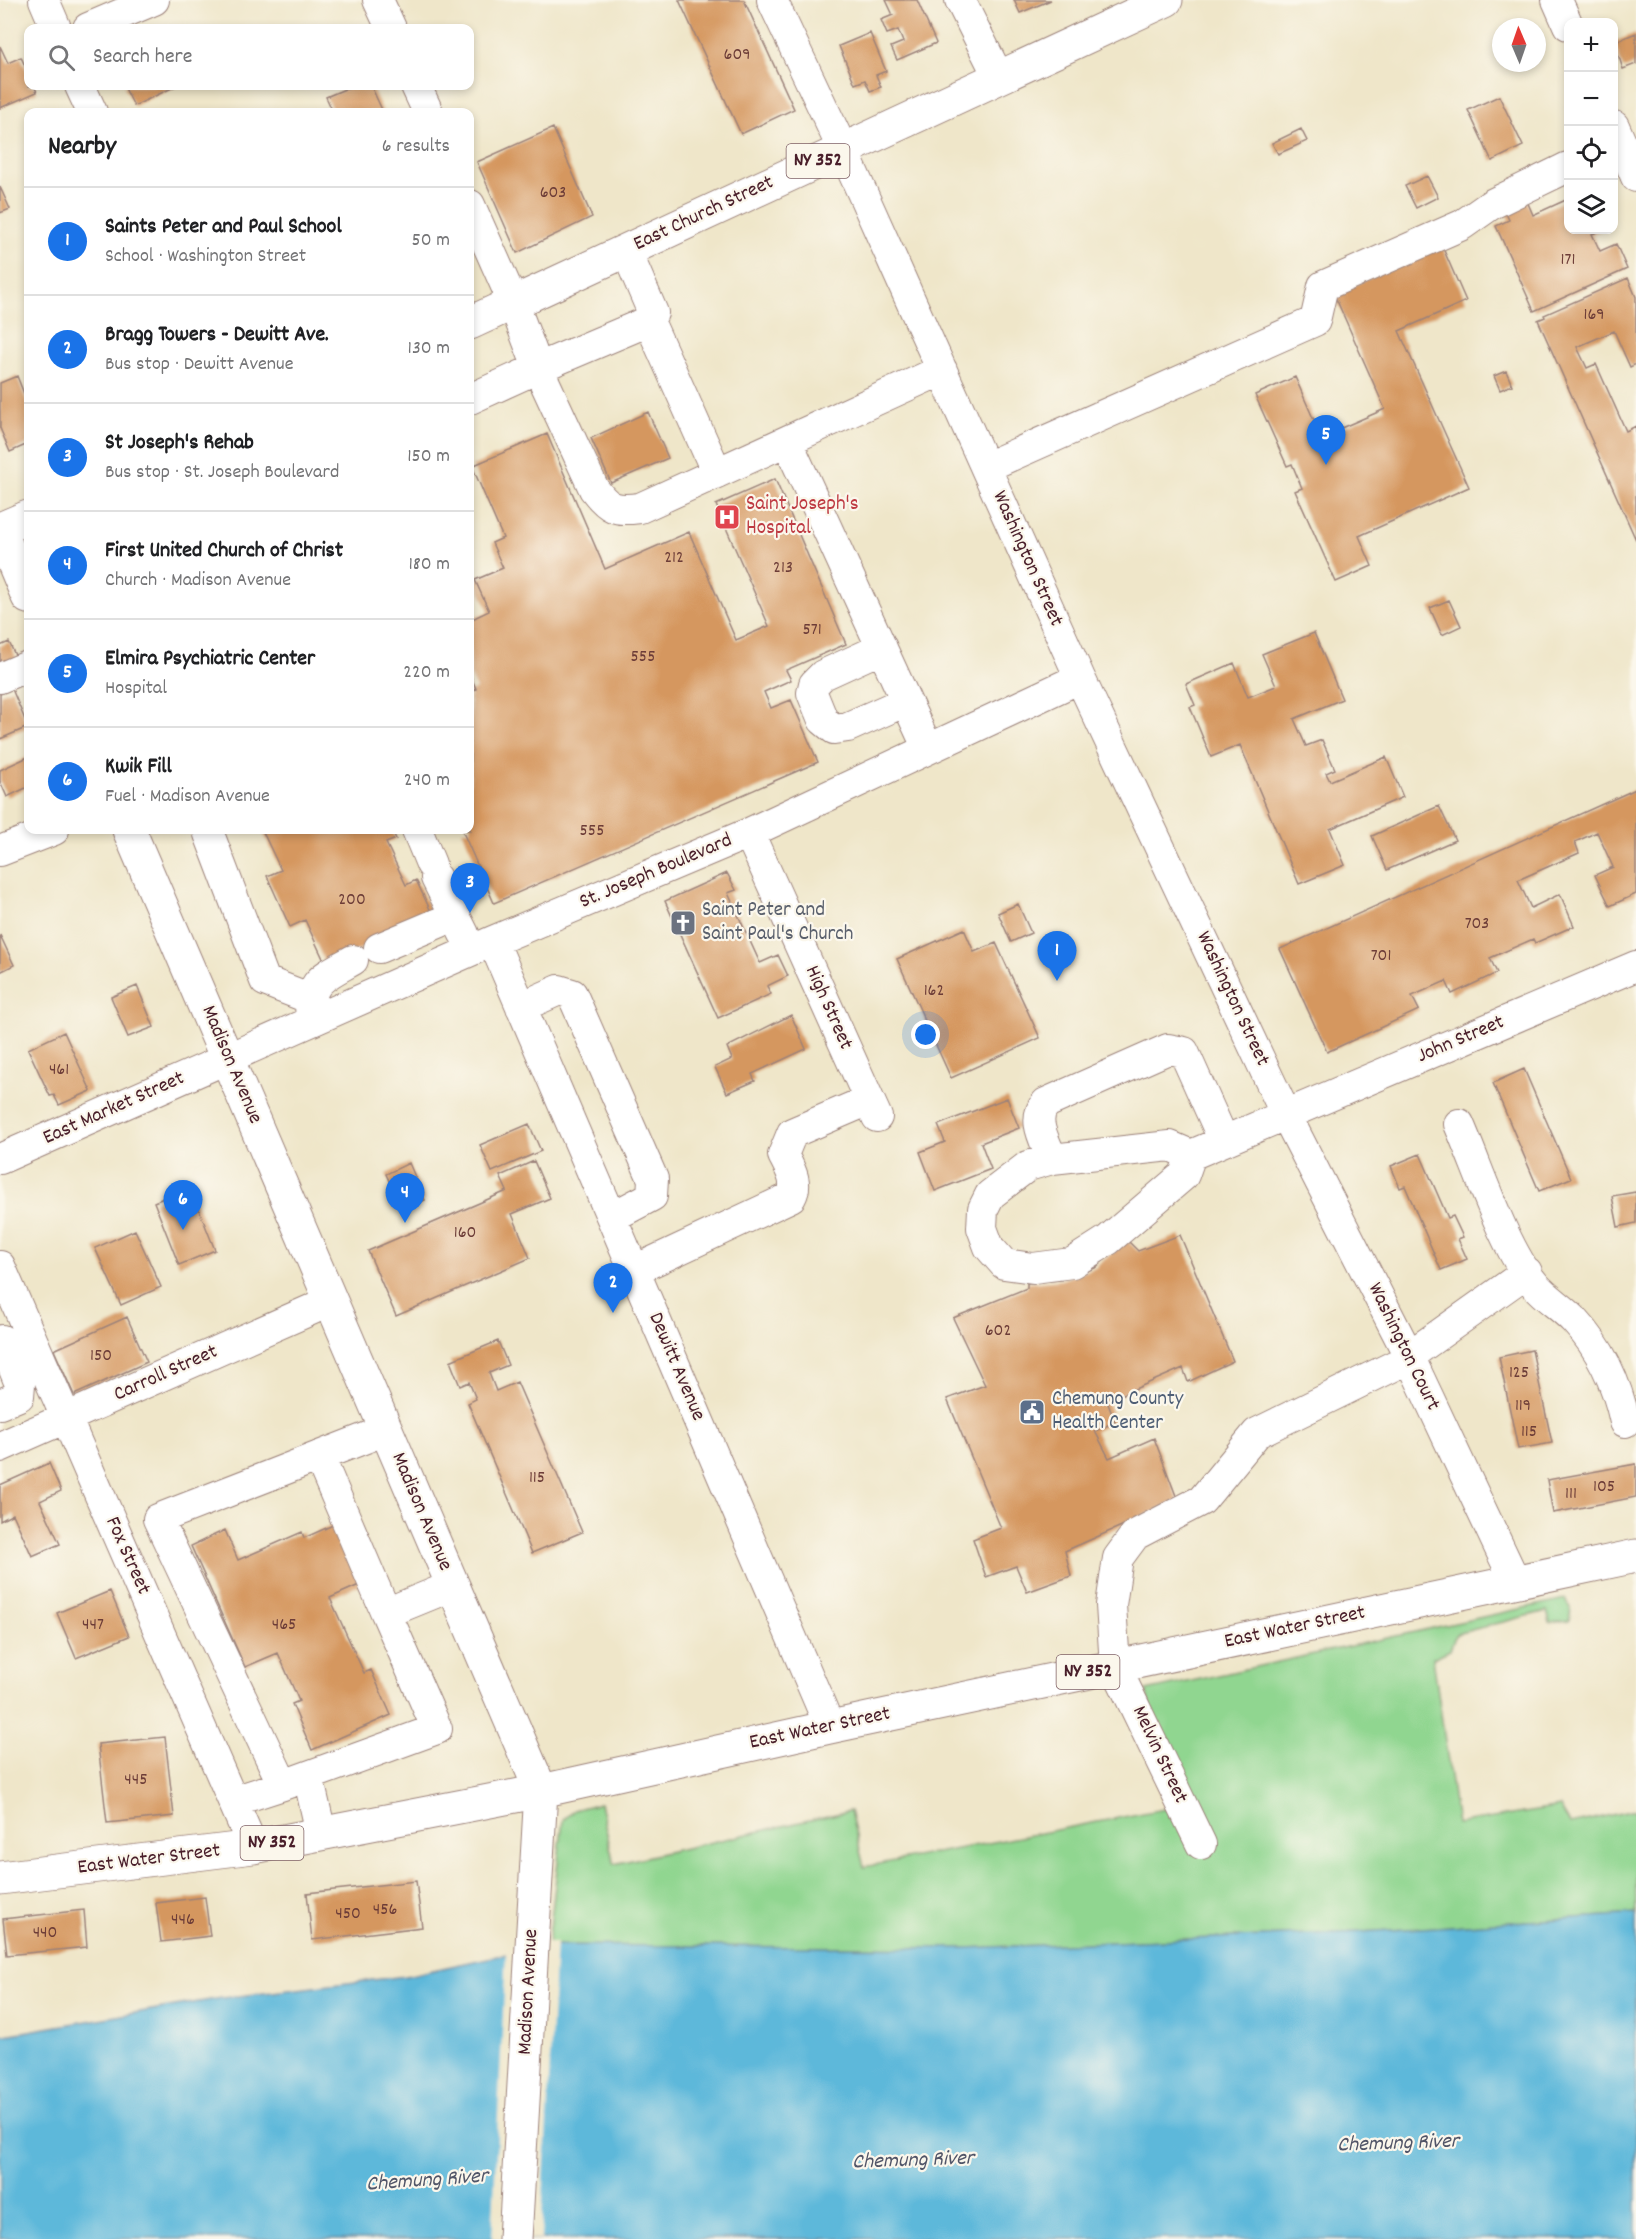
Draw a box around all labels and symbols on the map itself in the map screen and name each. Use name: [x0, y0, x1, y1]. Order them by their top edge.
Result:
north arrow: [1492, 18, 1546, 72]
house number: 609: [724, 43, 750, 68]
road number: NY 352: [786, 144, 850, 178]
street label: East Church Street: [629, 168, 779, 260]
house number: 603: [540, 181, 566, 206]
house number: 171: [1561, 248, 1575, 273]
house number: 169: [1583, 303, 1605, 328]
pin: 5: [1306, 416, 1346, 465]
street label: Washington Street: [984, 486, 1070, 632]
place label: Saint Joseph's Hospital: [746, 490, 859, 544]
hospital icon: Saint Joseph's Hospital: [712, 502, 742, 532]
house number: 212: [664, 546, 684, 571]
house number: 213: [773, 556, 793, 581]
house number: 571: [802, 618, 822, 643]
house number: 555: [630, 645, 656, 670]
house number: 555: [579, 819, 605, 844]
street label: St. Joseph Boulevard: [575, 826, 737, 918]
pin: 3: [450, 864, 490, 913]
house number: 200: [338, 888, 366, 913]
place label: Saint Peter and Saint Paul's Church: [702, 896, 853, 950]
church icon: Saint Peter and Saint Paul's Church: [668, 908, 698, 938]
house number: 703: [1465, 912, 1489, 937]
street label: Washington Street: [1188, 927, 1276, 1072]
pin: 1: [1038, 932, 1076, 981]
house number: 701: [1371, 944, 1391, 969]
street label: High Street: [796, 961, 860, 1055]
house number: 162: [924, 979, 944, 1004]
street label: Madison Avenue: [193, 1001, 269, 1129]
street label: John Street: [1413, 1008, 1509, 1072]
your location: [911, 1020, 940, 1049]
house number: 461: [49, 1058, 69, 1083]
street label: East Market Street: [38, 1064, 190, 1154]
pin: 4: [386, 1174, 424, 1223]
pin: 6: [164, 1180, 202, 1230]
house number: 160: [454, 1221, 476, 1246]
pin: 2: [594, 1264, 632, 1313]
street label: Washington Court: [1359, 1278, 1447, 1416]
street label: Dewitt Avenue: [640, 1308, 712, 1426]
house number: 602: [985, 1319, 1011, 1344]
street label: Carroll Street: [109, 1338, 223, 1410]
house number: 150: [90, 1344, 112, 1369]
house number: 125: [1509, 1361, 1529, 1386]
place label: Chemung County Health Center: [1052, 1385, 1184, 1439]
house number: 119: [1515, 1394, 1531, 1419]
public building icon: Chemung County Health Center: [1017, 1397, 1047, 1427]
house number: 115: [1521, 1420, 1537, 1445]
street label: Madison Avenue: [383, 1448, 459, 1576]
house number: 115: [529, 1466, 545, 1491]
house number: 105: [1593, 1475, 1615, 1500]
house number: 111: [1565, 1482, 1577, 1507]
street label: Fox Street: [97, 1512, 158, 1600]
street label: East Water Street: [1222, 1598, 1368, 1658]
house number: 447: [82, 1613, 104, 1638]
house number: 465: [272, 1613, 296, 1638]
road number: NY 352: [1056, 1655, 1120, 1689]
street label: East Water Street: [747, 1699, 893, 1759]
street label: Melvin Street: [1123, 1701, 1195, 1809]
house number: 445: [124, 1768, 148, 1793]
road number: NY 352: [240, 1826, 304, 1860]
street label: East Water Street: [76, 1836, 222, 1884]
house number: 456: [373, 1898, 397, 1923]
house number: 450: [335, 1902, 361, 1927]
house number: 446: [171, 1908, 195, 1933]
house number: 440: [33, 1921, 57, 1946]
street label: Madison Avenue: [511, 1928, 547, 2056]
water label: Chemung River: [1337, 2126, 1462, 2162]
water label: Chemung River: [852, 2143, 977, 2179]
water label: Chemung River: [365, 2161, 492, 2201]

